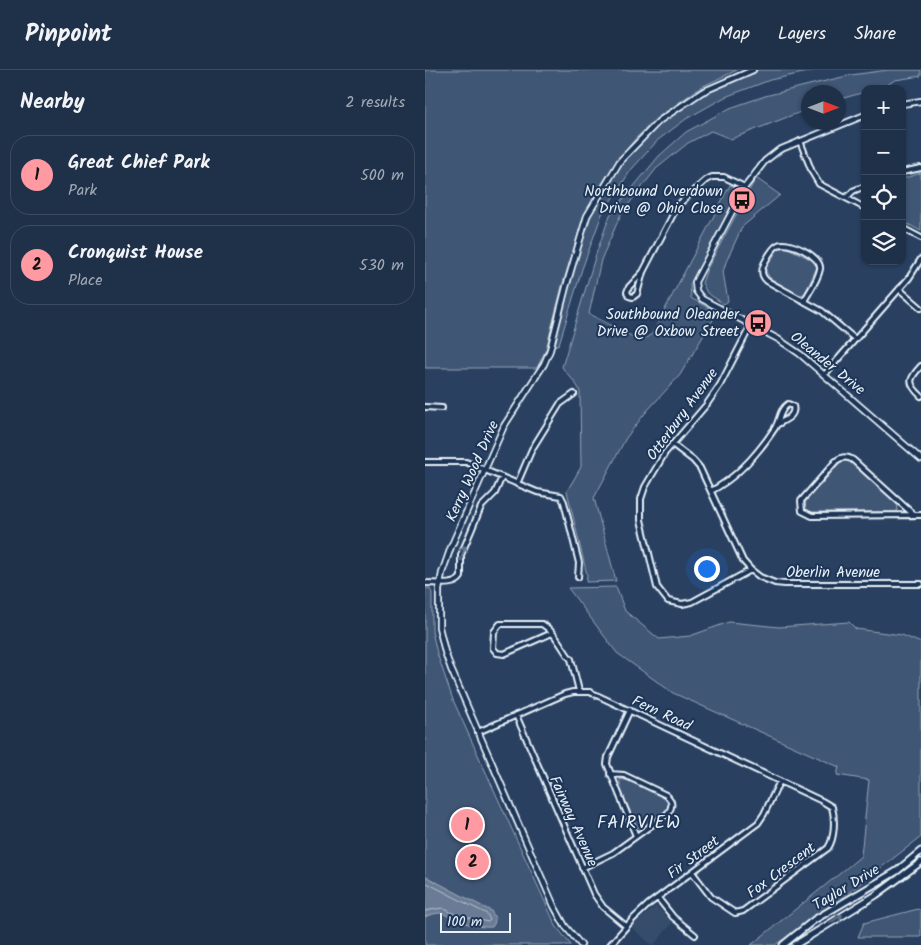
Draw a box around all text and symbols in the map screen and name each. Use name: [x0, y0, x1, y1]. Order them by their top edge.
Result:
text: Pinpoint: [25, 15, 112, 54]
text: Map: [719, 20, 750, 49]
text: Layers: [778, 20, 826, 49]
text: Share: [854, 20, 896, 49]
north arrow: [801, 85, 846, 130]
map controls: [861, 85, 906, 265]
button: +: [861, 85, 906, 130]
text: Nearby: [20, 86, 85, 119]
text: 2 results: [345, 90, 405, 115]
button: −: [861, 130, 906, 175]
text: Great Chief Park: [68, 148, 210, 178]
text: 1: [35, 163, 39, 188]
text: 500 m: [360, 163, 404, 188]
button: locate: [861, 175, 906, 220]
text: Park: [68, 178, 97, 203]
place label: Northbound Overdown Drive @ Ohio Close: [584, 180, 723, 221]
bus stop icon: Northbound Overdown Drive @ Ohio Close: [727, 185, 757, 215]
button: layers: [861, 220, 906, 265]
text: Cronquist House: [68, 238, 203, 268]
text: 2: [32, 253, 42, 278]
text: 530 m: [359, 253, 404, 278]
text: Place: [68, 268, 102, 293]
place label: Southbound Oleander Drive @ Oxbow Street: [597, 303, 740, 344]
bus stop icon: Southbound Oleander Drive @ Oxbow Street: [743, 308, 773, 338]
street label: Oleander Drive: [784, 326, 871, 402]
street label: Otterbury Avenue: [641, 363, 725, 466]
street label: Kerry Wood Drive: [440, 417, 506, 526]
one-way arrow: [458, 545, 468, 561]
your location: [694, 556, 720, 582]
street label: Oberlin Avenue: [786, 561, 880, 585]
street label: Fern Road: [628, 690, 696, 738]
street label: Fairway Avenue: [542, 772, 604, 871]
pin: 1: [451, 806, 483, 844]
district label: FAIRVIEW: [597, 809, 681, 838]
street label: Fir Street: [662, 830, 725, 886]
street label: Fox Crescent: [742, 837, 821, 905]
pin: 2: [457, 843, 489, 881]
street label: Taylor Drive: [808, 858, 885, 917]
scale bar: [440, 910, 511, 933]
text: 100 m: [447, 911, 482, 933]
one-way arrow: [829, 913, 843, 924]

